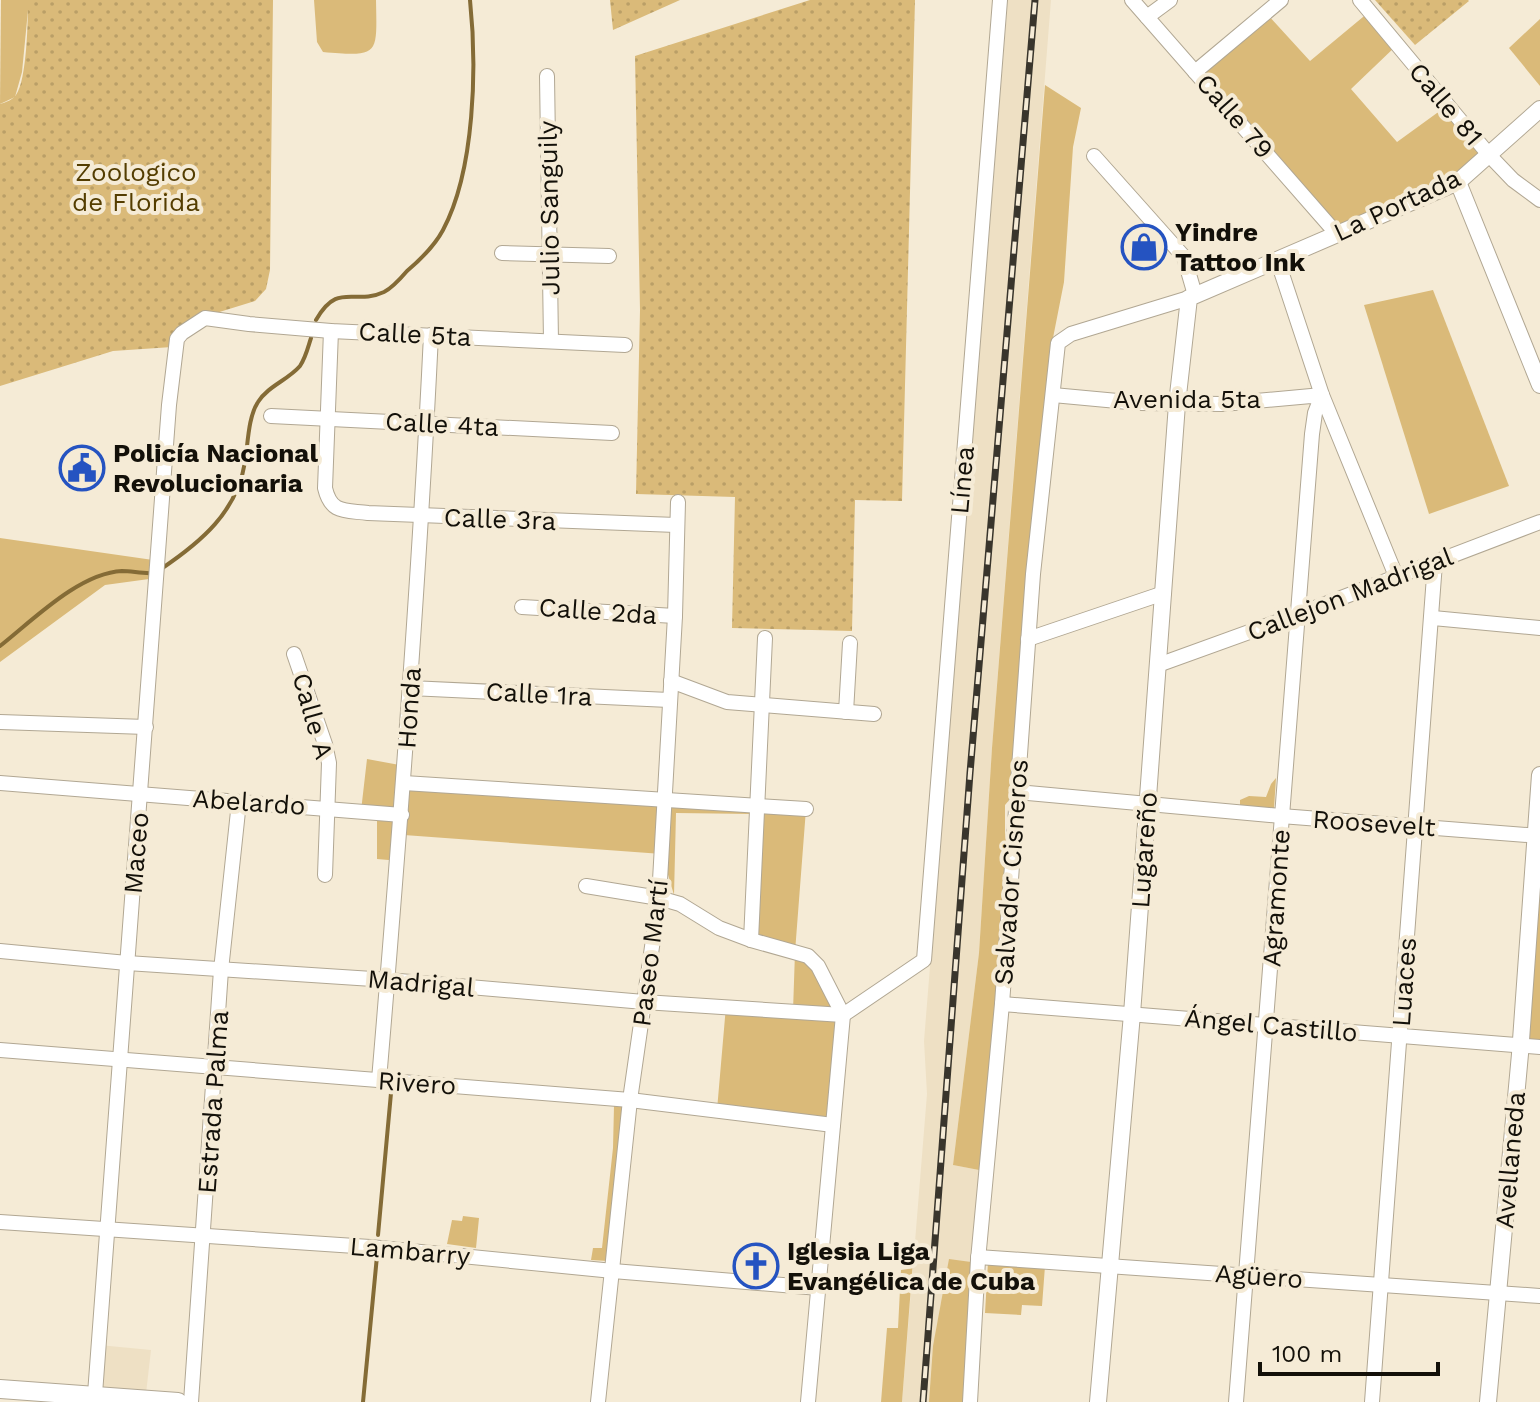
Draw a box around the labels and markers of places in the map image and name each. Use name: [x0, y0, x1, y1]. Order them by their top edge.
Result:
place label: Yindre Tattoo Ink: [1175, 217, 1306, 277]
shop icon: Yindre Tattoo Ink: [1120, 223, 1168, 271]
place label: Policía Nacional Revolucionaria: [113, 438, 318, 498]
public building icon: Policía Nacional Revolucionaria: [58, 444, 106, 492]
place label: Iglesia Liga Evangélica de Cuba: [787, 1236, 1035, 1296]
church icon: Iglesia Liga Evangélica de Cuba: [732, 1242, 780, 1290]

